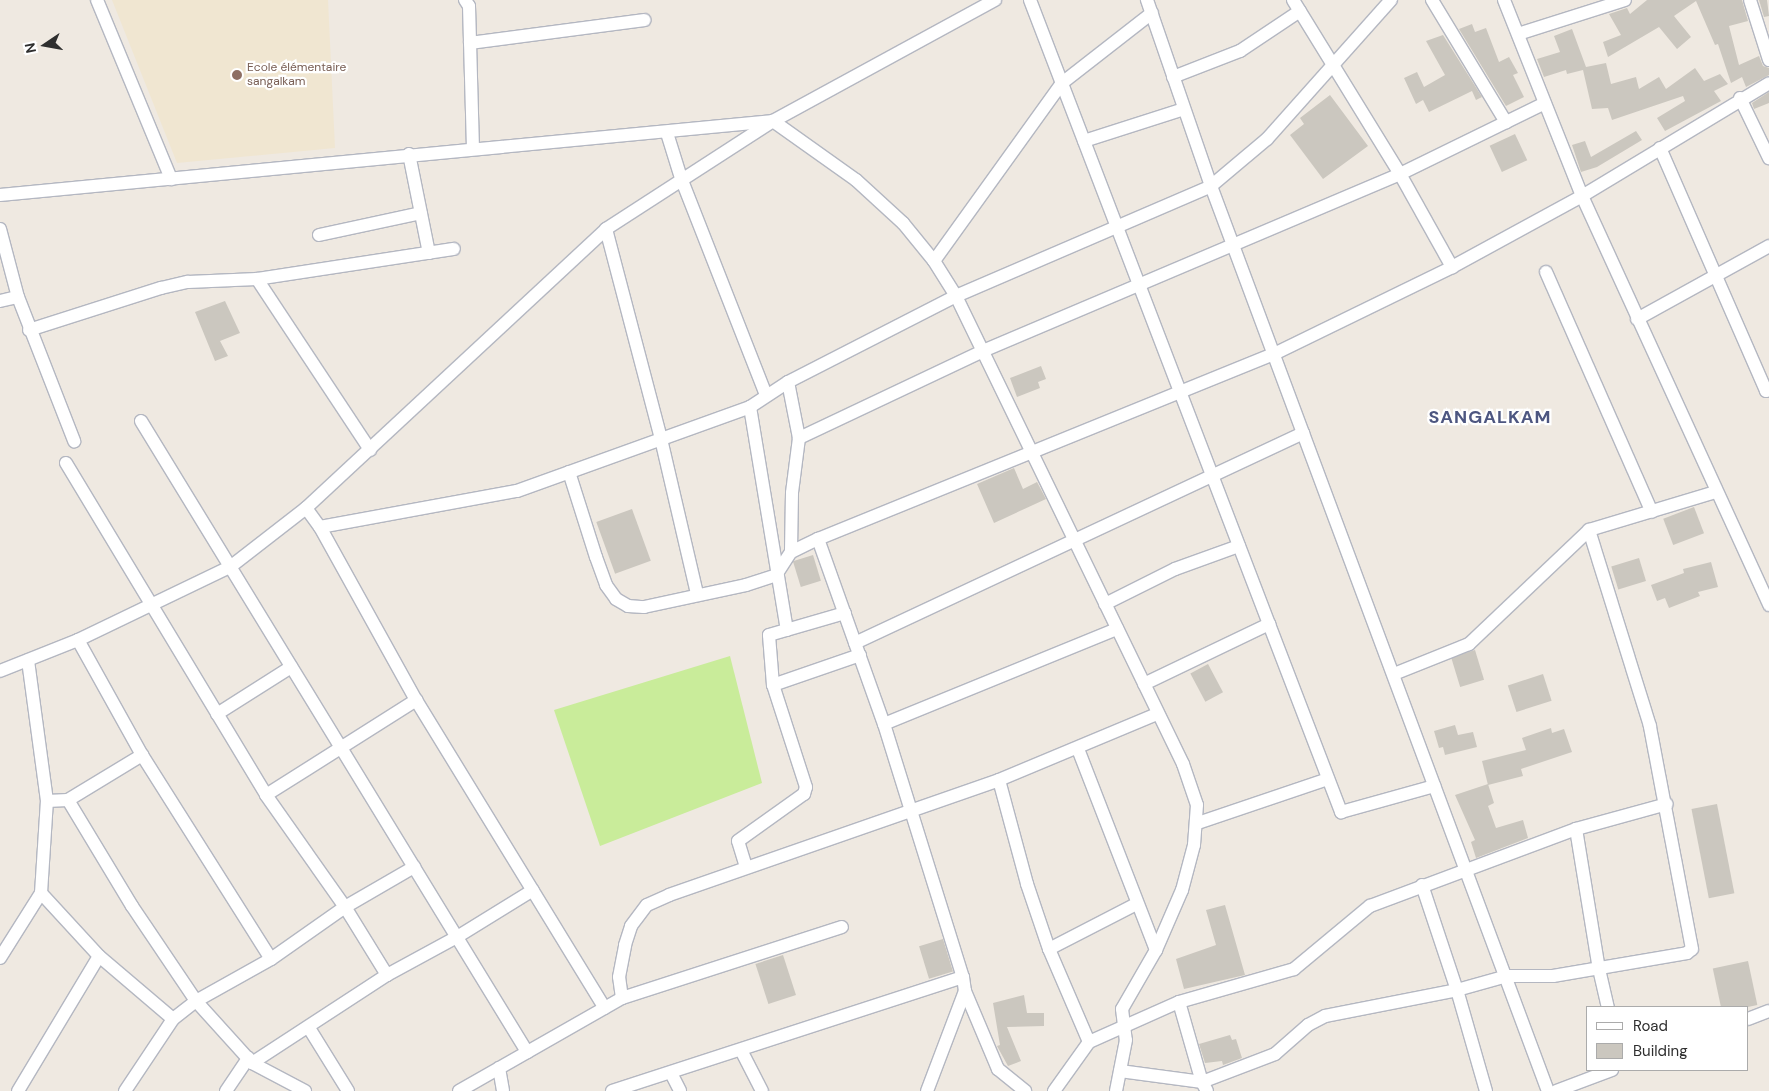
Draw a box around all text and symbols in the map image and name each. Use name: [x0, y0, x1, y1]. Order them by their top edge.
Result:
north arrow: [20, 20, 70, 70]
text: N: [20, 41, 40, 55]
place label: Ecole élémentaire sangalkam: [247, 61, 346, 89]
marker: Ecole élémentaire sangalkam: [231, 69, 243, 81]
district label: SANGALKAM: [1427, 406, 1553, 428]
legend: [1586, 1006, 1749, 1071]
text: Road: [1633, 1016, 1668, 1036]
text: Building: [1633, 1041, 1688, 1061]

